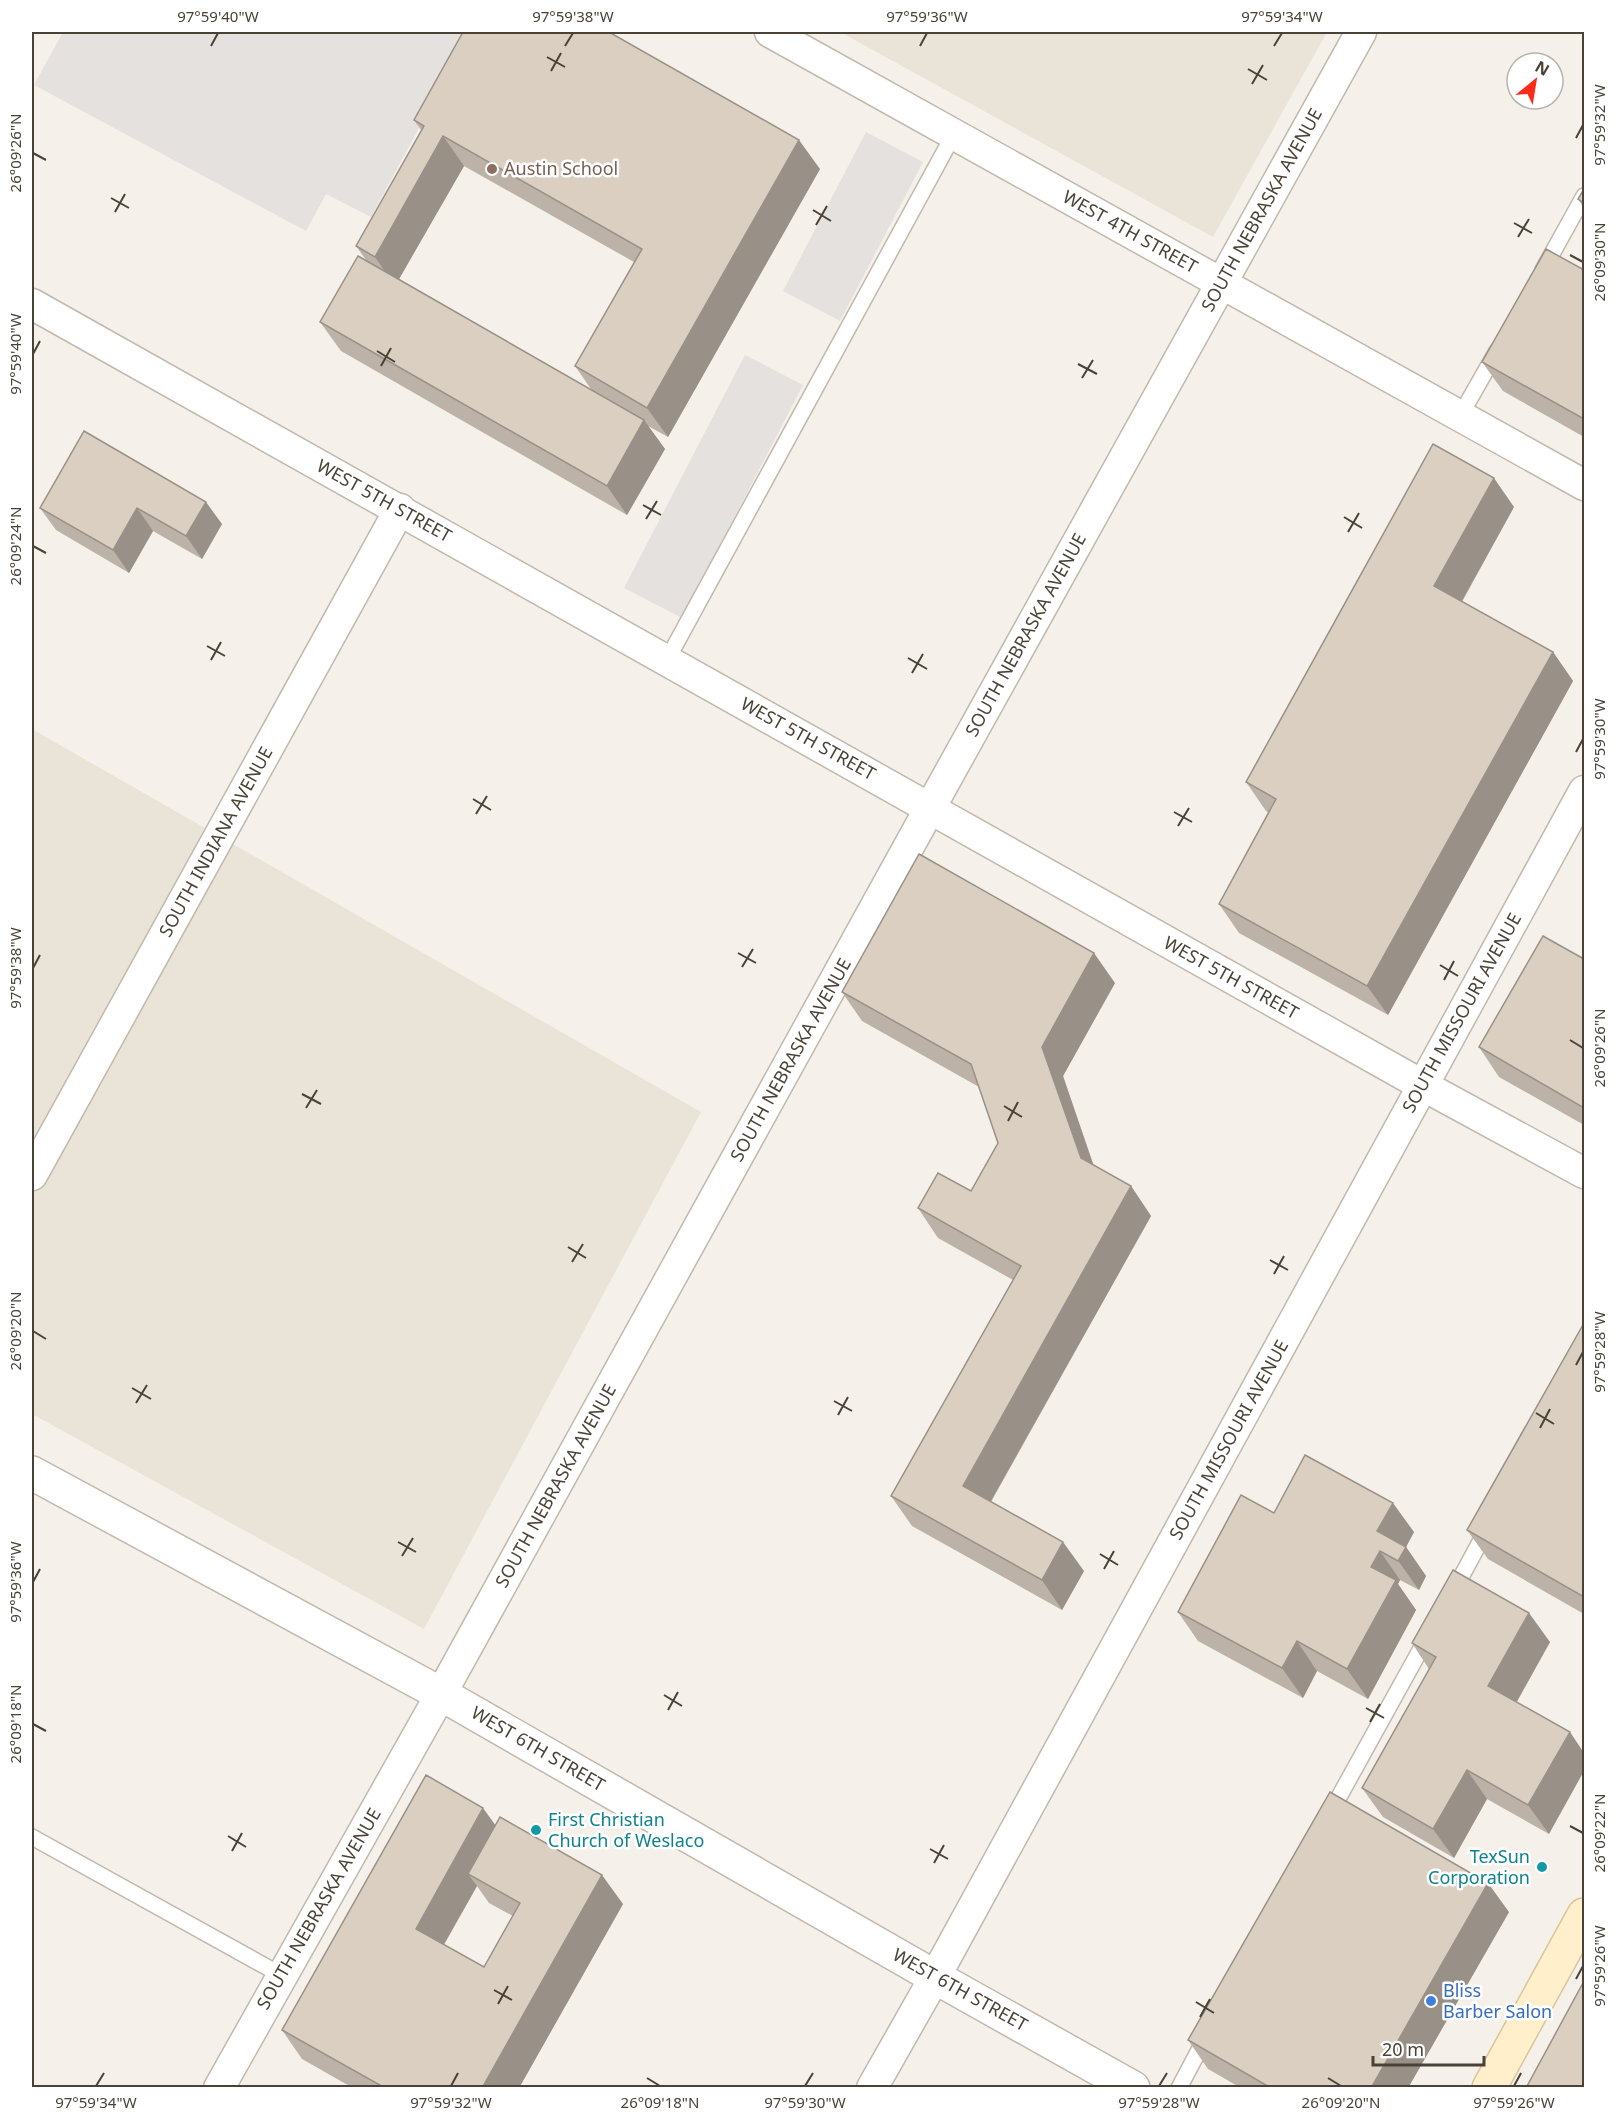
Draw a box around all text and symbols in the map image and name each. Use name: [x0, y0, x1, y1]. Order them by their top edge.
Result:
text: 97°59'40"W: [177, 6, 259, 26]
text: 97°59'38"W: [532, 6, 614, 26]
text: 97°59'36"W: [886, 6, 968, 26]
text: 97°59'34"W: [1241, 6, 1323, 26]
north arrow: [1505, 51, 1565, 111]
text: N: [1531, 55, 1554, 81]
text: 97°59'32"W: [1589, 84, 1609, 166]
street label: SOUTH NEBRASKA AVENUE: [1195, 104, 1327, 315]
text: 26°09'26"N: [5, 114, 25, 192]
place label: Austin School: [504, 156, 618, 180]
marker: Austin School: [485, 162, 499, 176]
street label: WEST 4TH STREET: [1059, 184, 1202, 278]
text: 26°09'30"N: [1589, 223, 1609, 301]
text: 97°59'40"W: [5, 313, 25, 395]
street label: WEST 5TH STREET: [313, 453, 456, 547]
text: 26°09'24"N: [5, 507, 25, 585]
street label: SOUTH NEBRASKA AVENUE: [959, 529, 1091, 740]
street label: WEST 5TH STREET: [737, 691, 880, 785]
text: 97°59'30"W: [1589, 698, 1609, 780]
street label: SOUTH INDIANA AVENUE: [153, 742, 277, 941]
street label: SOUTH MISSOURI AVENUE: [1396, 908, 1526, 1117]
text: 97°59'38"W: [5, 927, 25, 1009]
street label: WEST 5TH STREET: [1160, 930, 1303, 1024]
street label: SOUTH NEBRASKA AVENUE: [724, 954, 856, 1165]
text: 26°09'26"N: [1589, 1009, 1609, 1087]
text: 26°09'20"N: [5, 1292, 25, 1370]
text: 97°59'28"W: [1589, 1311, 1609, 1393]
street label: SOUTH MISSOURI AVENUE: [1163, 1335, 1293, 1544]
street label: SOUTH NEBRASKA AVENUE: [489, 1380, 621, 1591]
text: 97°59'36"W: [5, 1541, 25, 1623]
text: 26°09'18"N: [5, 1685, 25, 1763]
street label: WEST 6TH STREET: [467, 1700, 610, 1796]
text: 26°09'22"N: [1589, 1794, 1609, 1872]
street label: SOUTH NEBRASKA AVENUE: [251, 1803, 386, 2014]
place label: First Christian Church of Weslaco: [548, 1807, 704, 1852]
marker: First Christian Church of Weslaco: [529, 1823, 543, 1837]
place label: TexSun Corporation: [1428, 1844, 1530, 1889]
marker: TexSun Corporation: [1535, 1860, 1549, 1874]
text: 97°59'26"W: [1589, 1925, 1609, 2007]
street label: WEST 6TH STREET: [889, 1942, 1032, 2036]
place label: Bliss Barber Salon: [1443, 1978, 1552, 2023]
marker: Bliss Barber Salon: [1424, 1994, 1438, 2008]
scale bar: [1373, 2029, 1484, 2067]
text: 20 m: [1382, 2037, 1424, 2061]
text: 97°59'34"W: [55, 2092, 137, 2112]
text: 97°59'32"W: [410, 2092, 492, 2112]
text: 26°09'18"N: [621, 2092, 699, 2112]
text: 97°59'30"W: [764, 2092, 846, 2112]
text: 97°59'28"W: [1118, 2092, 1200, 2112]
text: 26°09'20"N: [1302, 2092, 1380, 2112]
text: 97°59'26"W: [1473, 2092, 1555, 2112]

